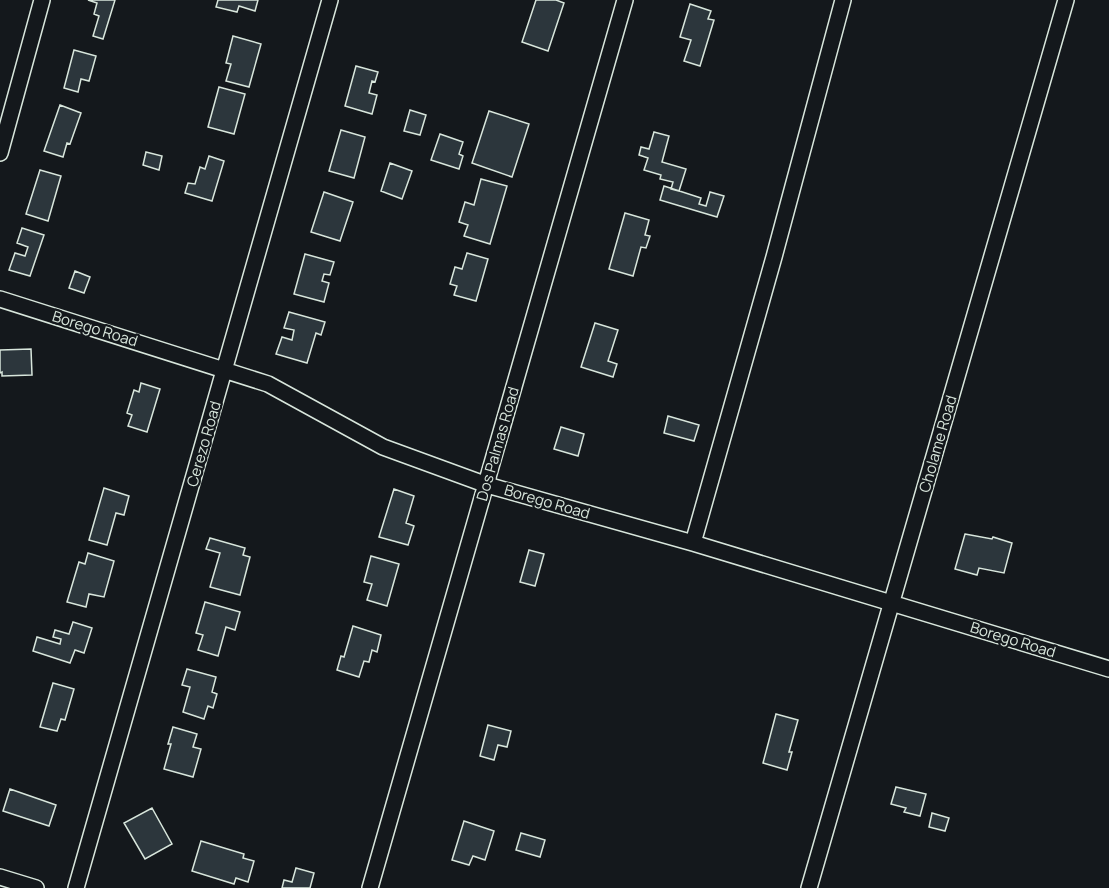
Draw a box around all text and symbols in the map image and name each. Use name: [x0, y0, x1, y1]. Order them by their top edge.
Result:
street label: Borego Road: [50, 306, 140, 351]
street label: Dos Palmas Road: [471, 384, 524, 503]
street label: Cholame Road: [914, 393, 961, 495]
street label: Cerezo Road: [181, 399, 226, 489]
street label: Borego Road: [502, 479, 593, 524]
street label: Borego Road: [968, 617, 1058, 662]

